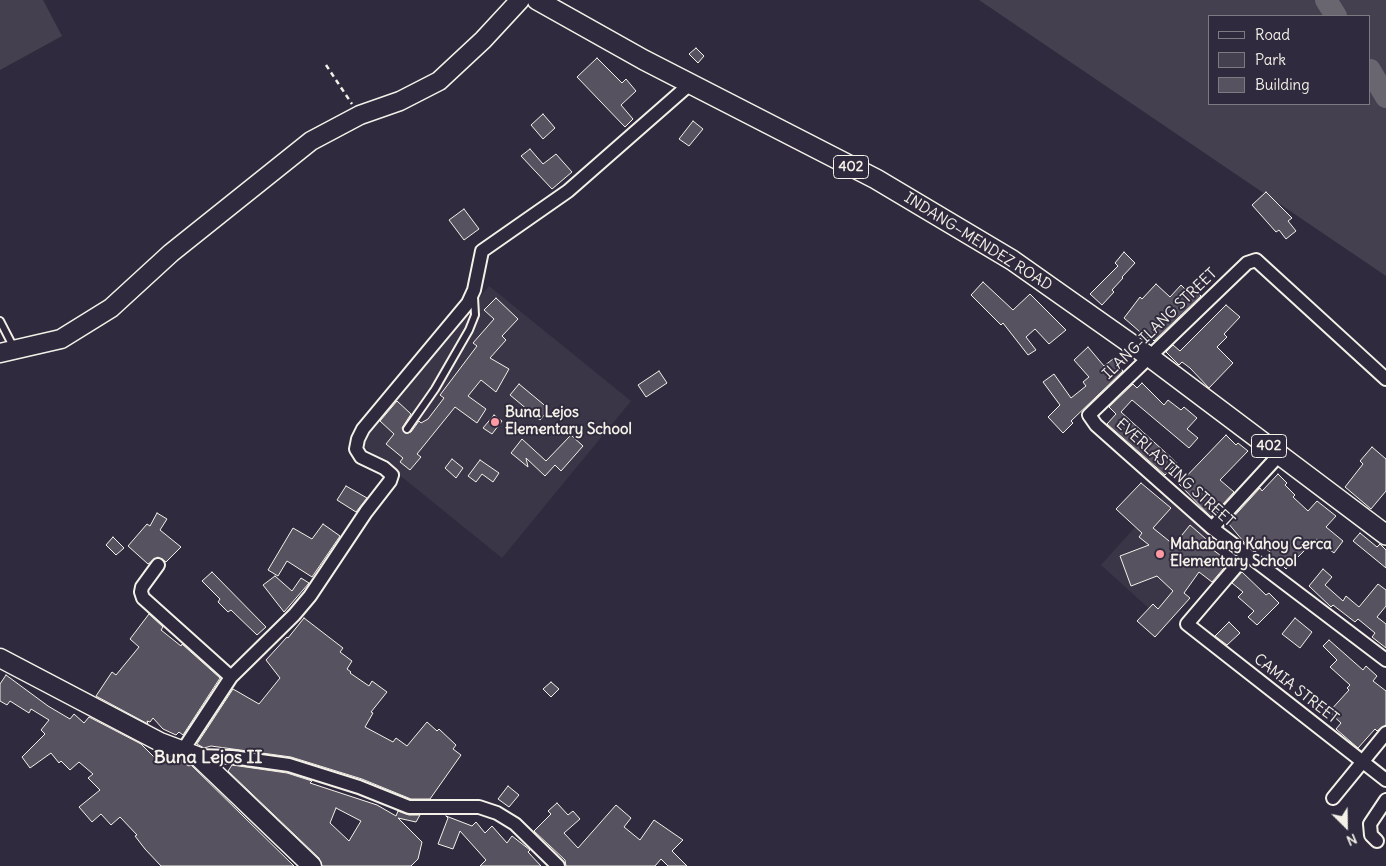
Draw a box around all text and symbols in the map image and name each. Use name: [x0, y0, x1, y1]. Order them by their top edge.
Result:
legend: [1208, 15, 1371, 105]
text: Road: [1255, 25, 1290, 44]
text: Park: [1255, 50, 1286, 69]
text: Building: [1255, 75, 1310, 94]
road number: 402: [834, 156, 868, 178]
street label: INDANG–MENDEZ ROAD: [901, 189, 1055, 295]
street label: ILANG-ILANG STREET: [1099, 265, 1221, 383]
place label: Buna Lejos Elementary School: [505, 404, 632, 439]
street label: EVERLASTING STREET: [1112, 415, 1238, 531]
marker: Buna Lejos Elementary School: [489, 416, 501, 428]
road number: 402: [1252, 434, 1286, 458]
place label: Mahabang Kahoy Cerca Elementary School: [1170, 536, 1332, 571]
marker: Mahabang Kahoy Cerca Elementary School: [1154, 548, 1166, 560]
street label: CAMIA STREET: [1250, 650, 1342, 728]
district label: Buna Lejos II: [154, 747, 262, 769]
north arrow: [1321, 801, 1371, 851]
text: N: [1344, 830, 1360, 850]

